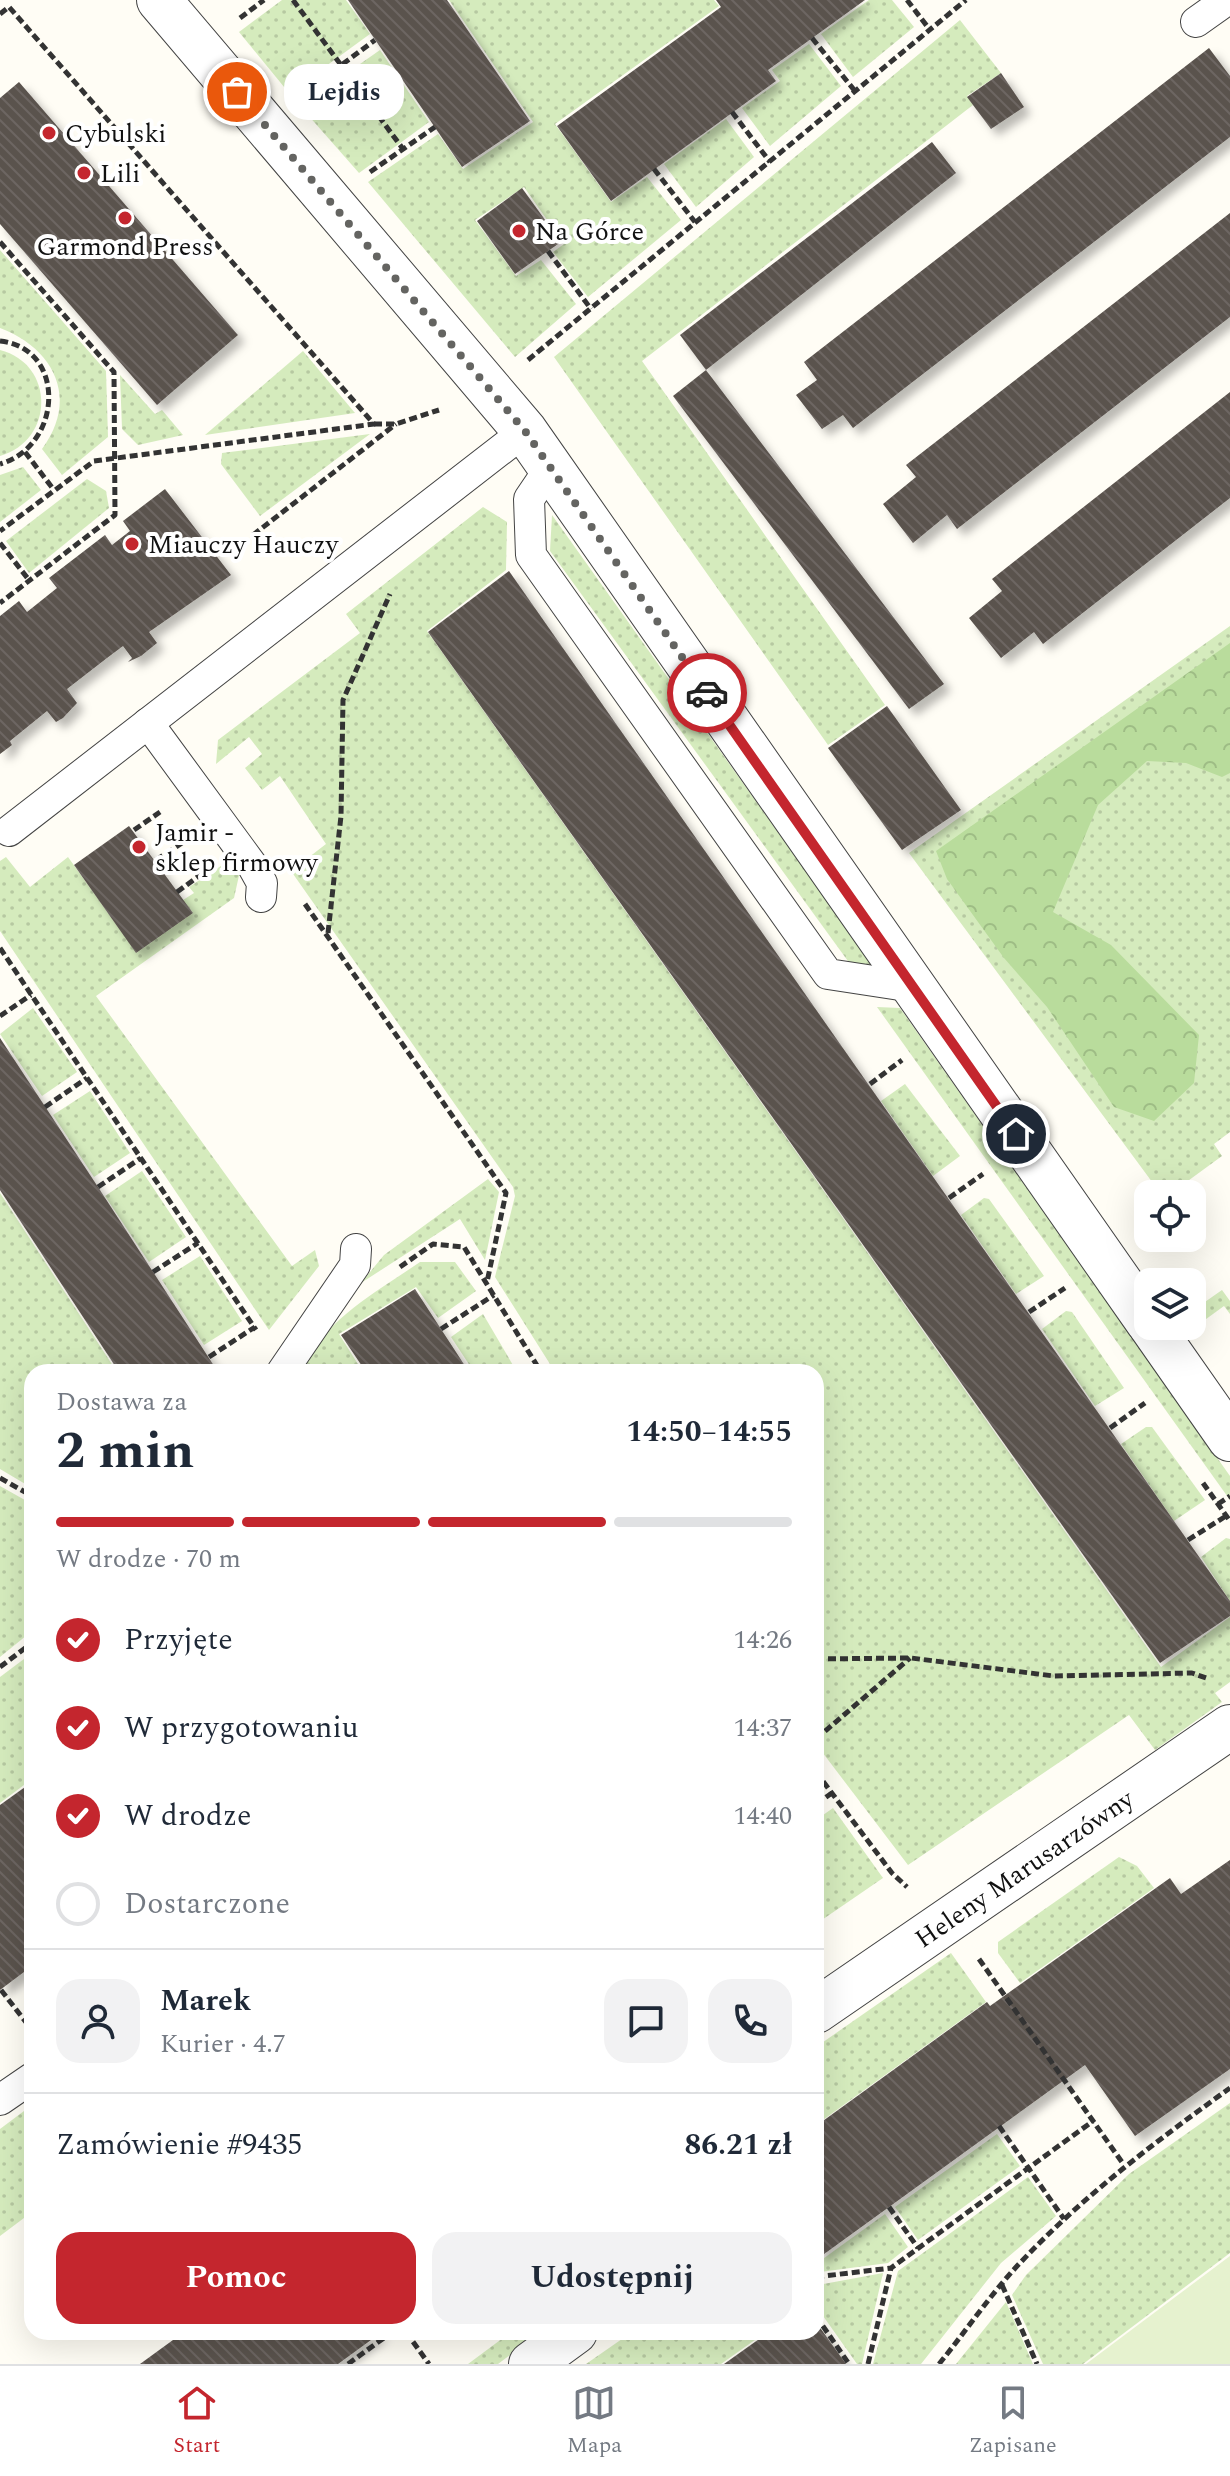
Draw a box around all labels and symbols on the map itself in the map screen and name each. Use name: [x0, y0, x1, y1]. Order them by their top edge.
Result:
pin: [203, 58, 271, 126]
callout: Lejdis: [285, 64, 405, 120]
place label: Cybulski: [65, 114, 167, 154]
marker: Cybulski: [40, 124, 58, 142]
place label: Lili: [100, 154, 140, 194]
marker: Lili: [75, 164, 93, 182]
marker: Garmond Press: [116, 209, 134, 227]
place label: Na Górce: [535, 212, 644, 252]
marker: Na Górce: [510, 222, 528, 240]
place label: Garmond Press: [36, 227, 214, 267]
place label: Miauczy Hauczy: [148, 525, 340, 565]
marker: Miauczy Hauczy: [123, 535, 141, 553]
courier: [667, 653, 747, 733]
place label: Jamir - sklep firmowy: [155, 813, 319, 883]
marker: Jamir - sklep firmowy: [130, 838, 148, 856]
pin: [982, 1100, 1050, 1168]
street label: Heleny Marusarzówny: [907, 1779, 1143, 1959]

